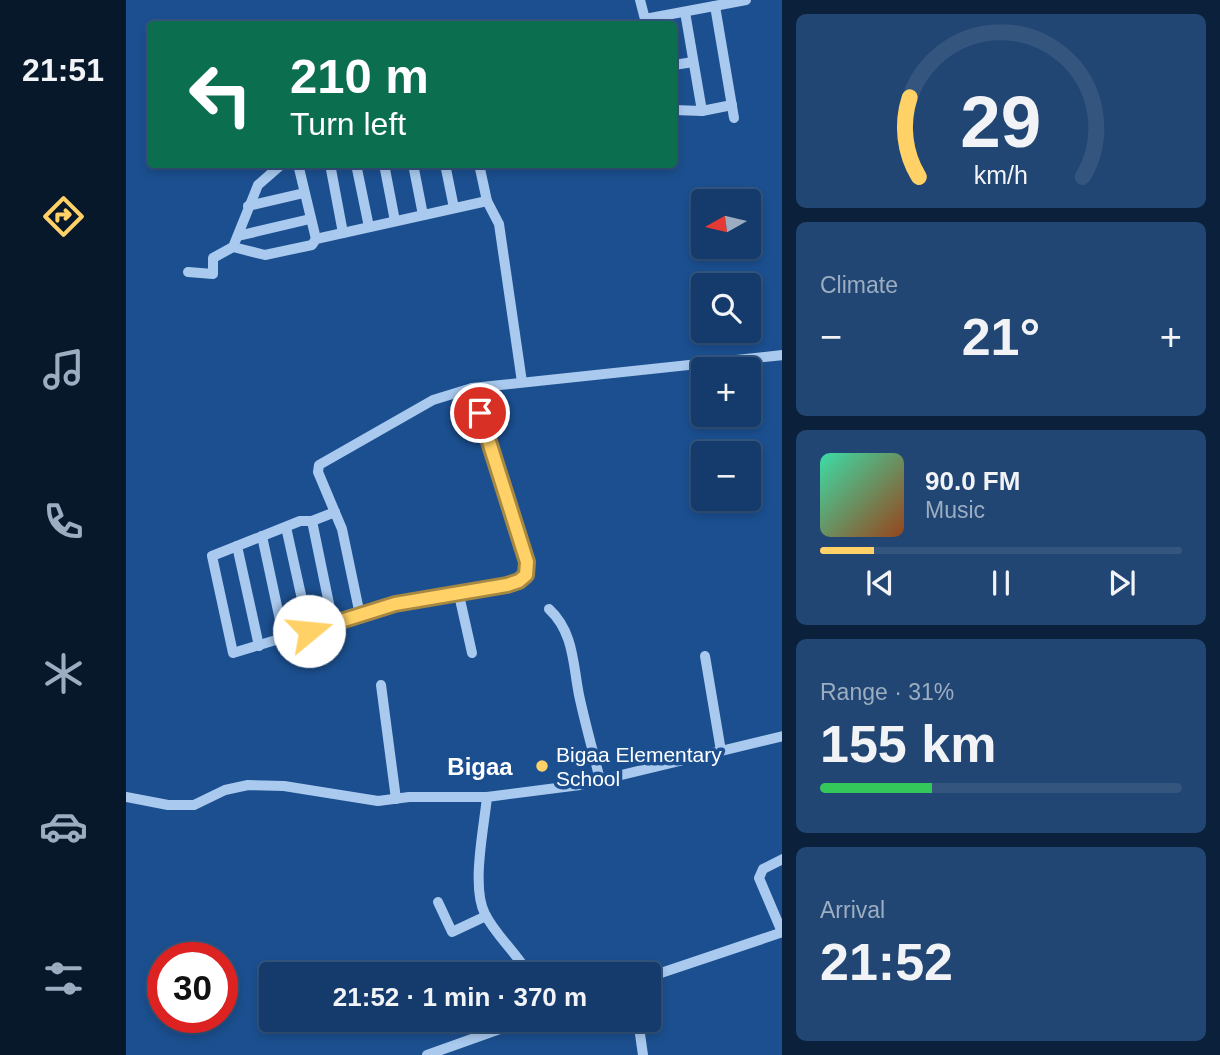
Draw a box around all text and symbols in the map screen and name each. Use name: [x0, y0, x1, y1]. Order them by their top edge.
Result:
icon: left: [175, 49, 266, 140]
text: 210 m: [290, 49, 429, 103]
text: 21:51: [22, 52, 104, 88]
text: 29: [961, 81, 1041, 162]
text: Turn left: [290, 106, 406, 142]
text: km/h: [974, 161, 1028, 189]
north arrow: [691, 189, 761, 259]
map controls: [691, 189, 761, 511]
icon: directions: [39, 192, 88, 241]
text: Climate: [820, 272, 898, 298]
button: search: [691, 273, 761, 343]
text: 21°: [962, 308, 1040, 366]
text: −: [820, 316, 842, 358]
text: +: [1160, 316, 1182, 358]
icon: music: [39, 345, 88, 394]
button: +: [691, 357, 761, 427]
pin: [450, 383, 510, 443]
icon: arrive: [461, 394, 499, 432]
button: −: [691, 441, 761, 511]
text: 90.0 FM: [925, 466, 1020, 496]
icon: phone: [39, 497, 88, 546]
text: Music: [925, 497, 985, 523]
icon: previous: [861, 564, 899, 602]
icon: pause: [982, 564, 1020, 602]
icon: next: [1103, 564, 1141, 602]
position arrow: [272, 594, 346, 668]
icon: climate: [39, 649, 88, 698]
text: Range · 31%: [820, 679, 954, 705]
text: 155 km: [820, 715, 996, 773]
place label: Bigaa Elementary School: [556, 743, 722, 790]
district label: Bigaa: [447, 753, 513, 780]
marker: Bigaa Elementary School: [534, 758, 550, 774]
icon: car: [39, 802, 88, 851]
text: Arrival: [820, 897, 885, 923]
text: 21:52: [820, 933, 953, 991]
speed limit sign: 30: [147, 942, 238, 1033]
icon: filters: [39, 954, 88, 1003]
text: 21:52 · 1 min · 370 m: [333, 982, 587, 1012]

